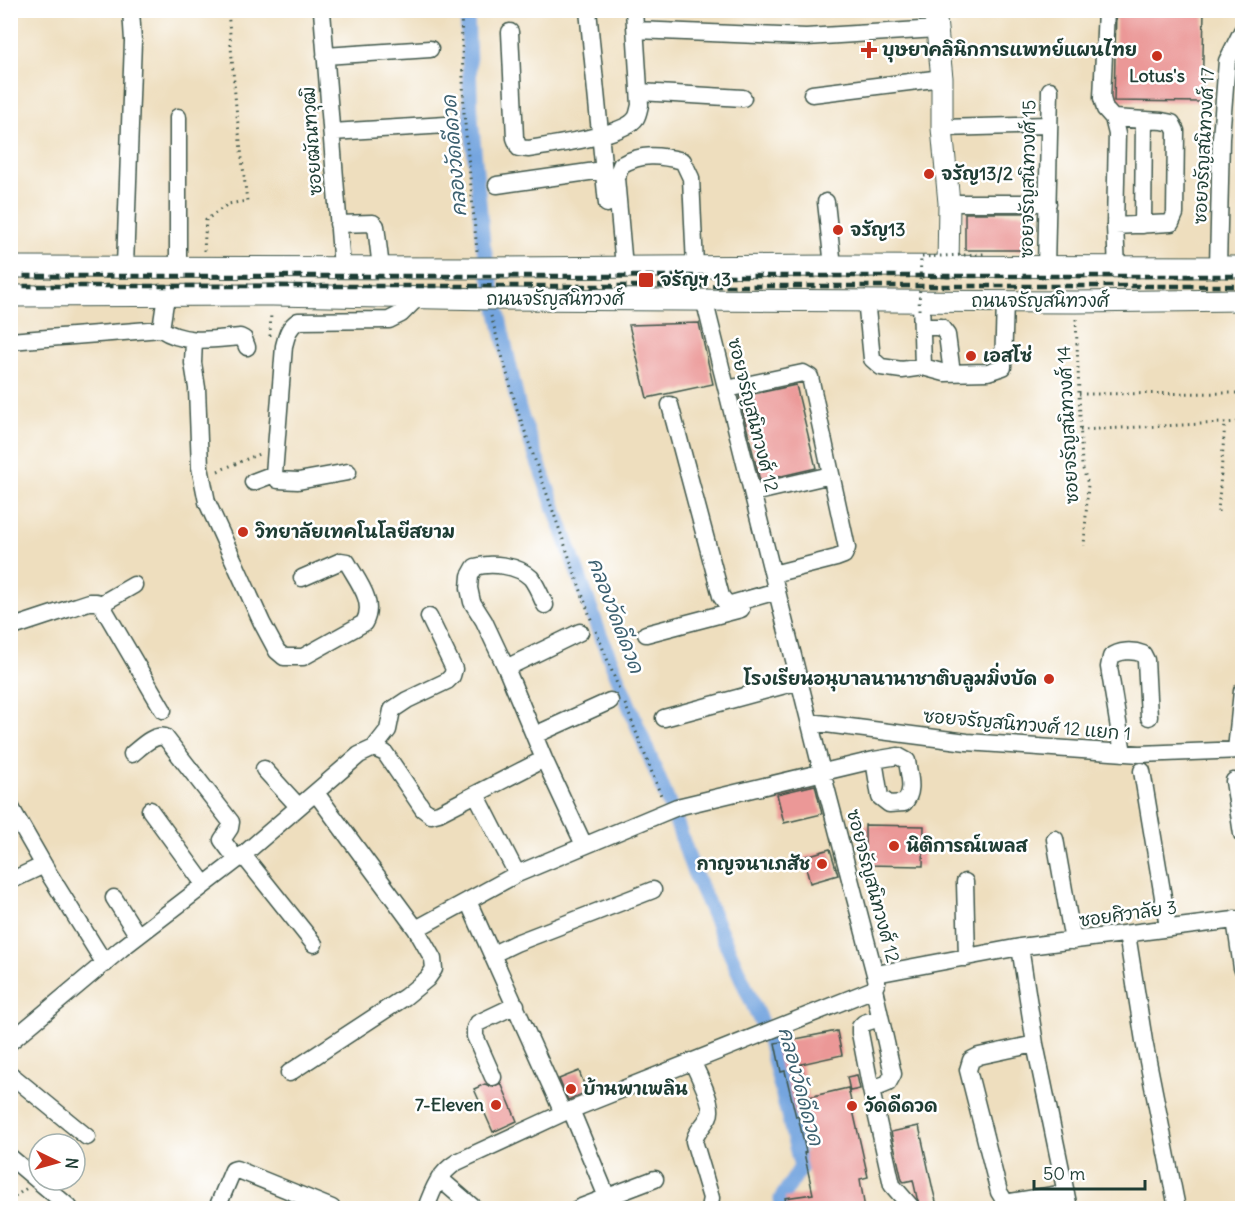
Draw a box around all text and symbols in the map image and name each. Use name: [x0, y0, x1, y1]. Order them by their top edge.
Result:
place label: บุษยาคลินิกการแพทย์แผนไทย: [882, 37, 1137, 63]
marker: บุษยาคลินิกการแพทย์แผนไทย: [860, 41, 878, 59]
marker: Lotus's: [1150, 49, 1164, 63]
place label: Lotus's: [1129, 64, 1185, 87]
street label: ซอยจรัญสนิทวงศ์ 17: [1187, 67, 1219, 225]
street label: ซอยฒัณฑวุฒิ: [296, 86, 330, 196]
water label: คลองวัดดีดวด: [436, 93, 471, 218]
street label: ซอยจรัญสนิทวงศ์ 15: [1014, 100, 1040, 258]
place label: จรัญ13/2: [941, 162, 1013, 185]
marker: จรัญ13/2: [922, 167, 936, 181]
place label: จรัญ13: [850, 218, 906, 241]
marker: จรัญ13: [831, 223, 845, 237]
place label: จรัญฯ 13: [660, 268, 731, 291]
marker: จรัญฯ 13: [637, 271, 655, 289]
street label: ถนนจรัญสนิทวงศ์: [486, 286, 626, 310]
street label: ถนนจรัญสนิทวงศ์: [971, 288, 1111, 312]
street label: ซอยจรัญสนิทวงศ์ 12: [723, 335, 785, 494]
place label: เอสโซ่: [983, 344, 1032, 367]
street label: ซอยจรัญสนิทวงศ์ 14: [1051, 345, 1083, 505]
marker: เอสโซ่: [964, 349, 978, 363]
place label: วิทยาลัยเทคโนโลยีสยาม: [255, 520, 455, 543]
marker: วิทยาลัยเทคโนโลยีสยาม: [236, 525, 250, 539]
water label: คลองวัดดีดวด: [583, 554, 650, 677]
place label: โรงเรียนอนุบาลนานาชาติบลูมมิ่งบัด: [743, 662, 1037, 692]
marker: โรงเรียนอนุบาลนานาชาติบลูมมิ่งบัด: [1042, 672, 1056, 686]
street label: ซอยจรัญสนิทวงศ์ 12 แยก 1: [922, 703, 1132, 745]
street label: ซอยจรัญสนิทวงศ์ 12: [842, 806, 906, 965]
place label: นิติการณ์เพลส: [906, 833, 1028, 857]
marker: นิติการณ์เพลส: [887, 839, 901, 853]
place label: กาญจนาเภสัช: [696, 852, 811, 875]
marker: กาญจนาเภสัช: [815, 857, 829, 871]
street label: ซอยศิวาลัย 3: [1078, 895, 1178, 932]
water label: คลองวัดดีดวด: [774, 1024, 830, 1149]
place label: บ้านพาเพลิน: [583, 1077, 688, 1100]
marker: บ้านพาเพลิน: [564, 1082, 578, 1096]
place label: 7-Eleven: [415, 1093, 485, 1116]
place label: วัดดีดวด: [864, 1094, 938, 1117]
marker: 7-Eleven: [489, 1098, 503, 1112]
marker: วัดดีดวด: [845, 1099, 859, 1113]
north arrow: [27, 1132, 87, 1192]
scale bar: [1034, 1153, 1145, 1191]
text: N: [61, 1157, 82, 1170]
text: 50 m: [1043, 1162, 1085, 1185]

